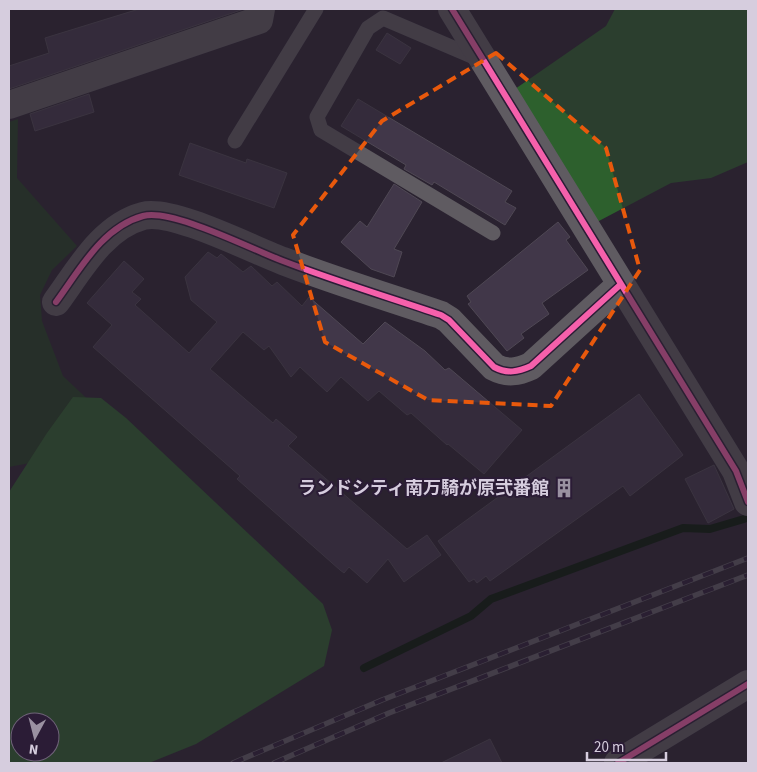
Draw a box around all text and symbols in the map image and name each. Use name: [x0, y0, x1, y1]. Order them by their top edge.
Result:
place label: ランドシティ南万騎が原弐番館: [298, 476, 549, 501]
building icon: ランドシティ南万騎が原弐番館: [553, 477, 575, 499]
north arrow: [10, 712, 60, 762]
scale bar: [587, 730, 666, 762]
text: 20 m: [594, 737, 624, 758]
text: N: [28, 738, 39, 759]

